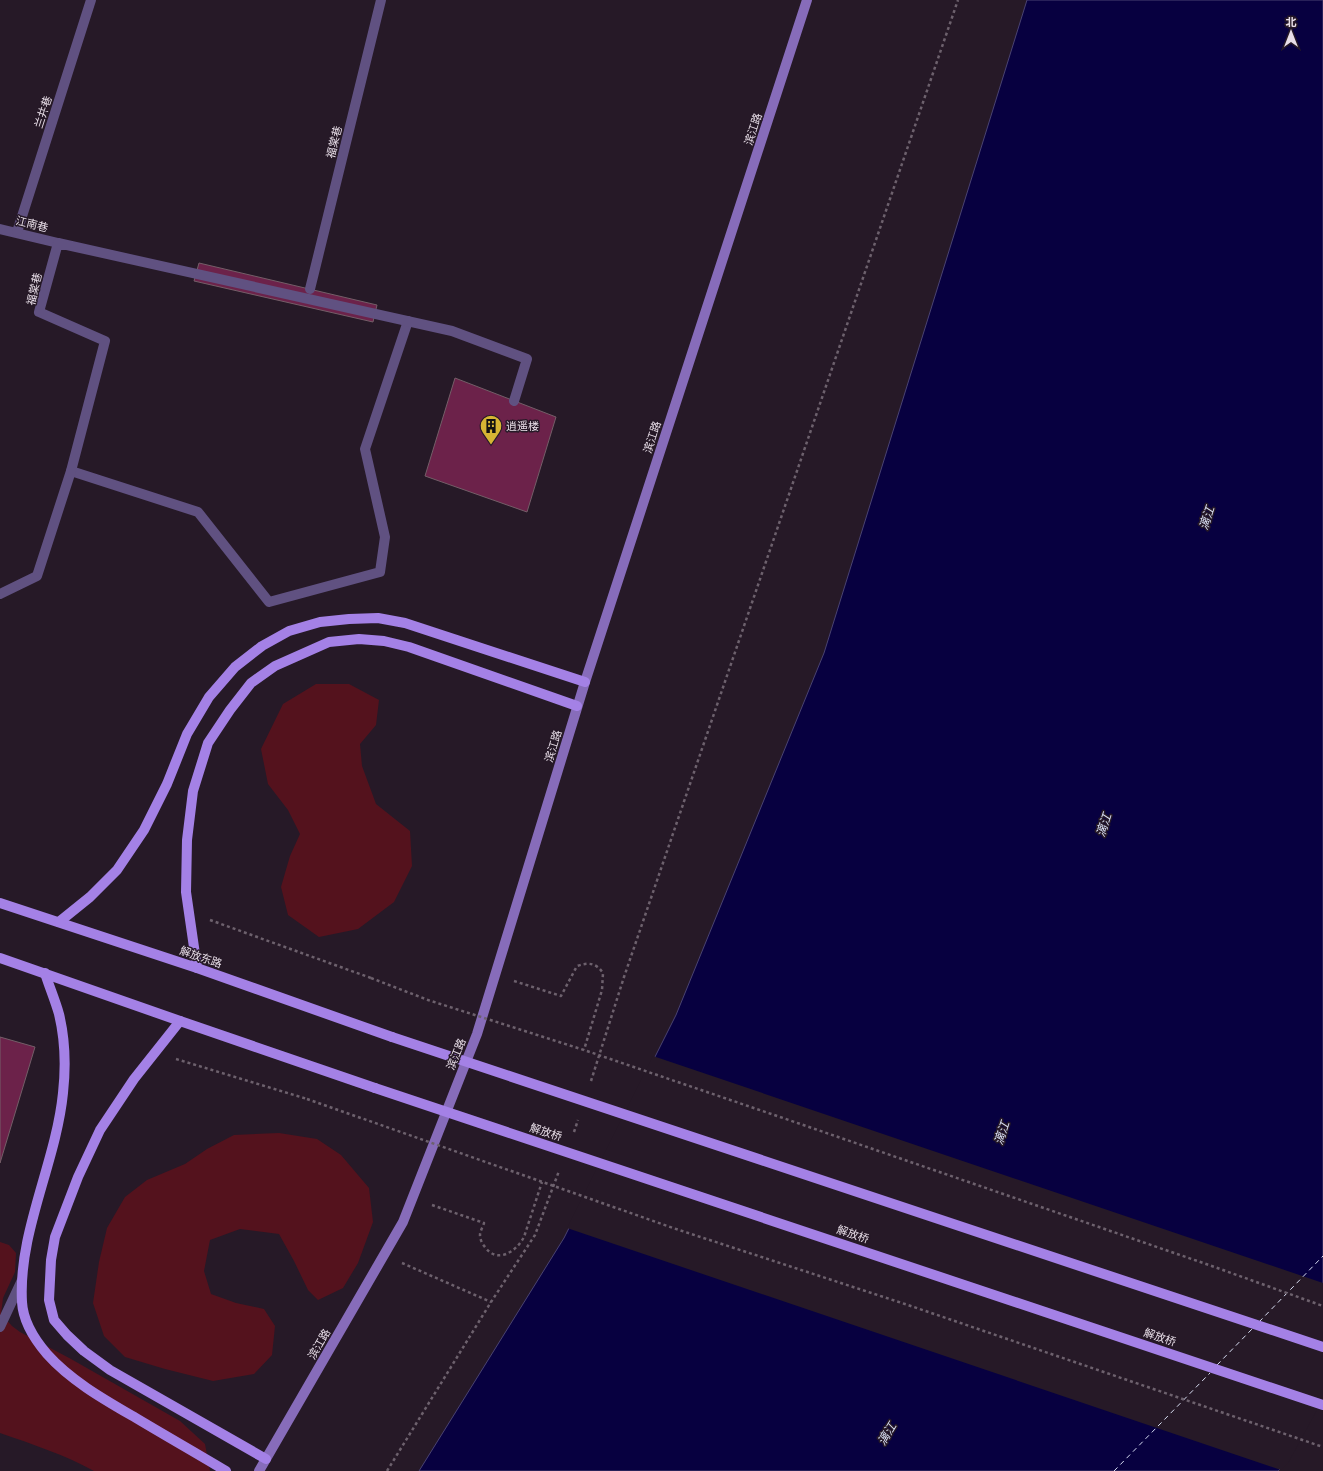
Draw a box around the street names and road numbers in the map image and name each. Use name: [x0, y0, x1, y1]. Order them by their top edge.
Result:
street label: 兰井巷: [29, 94, 55, 130]
street label: 滨江路: [739, 111, 765, 147]
street label: 福棠巷: [321, 124, 345, 160]
street label: 江南巷: [14, 211, 50, 235]
street label: 福棠巷: [22, 271, 45, 307]
street label: 滨江路: [638, 419, 664, 455]
street label: 滨江路: [540, 728, 565, 764]
street label: 解放东路: [178, 941, 225, 971]
street label: 滨江路: [441, 1035, 469, 1072]
street label: 解放桥: [528, 1118, 564, 1144]
street label: 解放桥: [835, 1220, 872, 1246]
street label: 解放桥: [1142, 1323, 1179, 1349]
street label: 滨江路: [303, 1325, 333, 1362]

